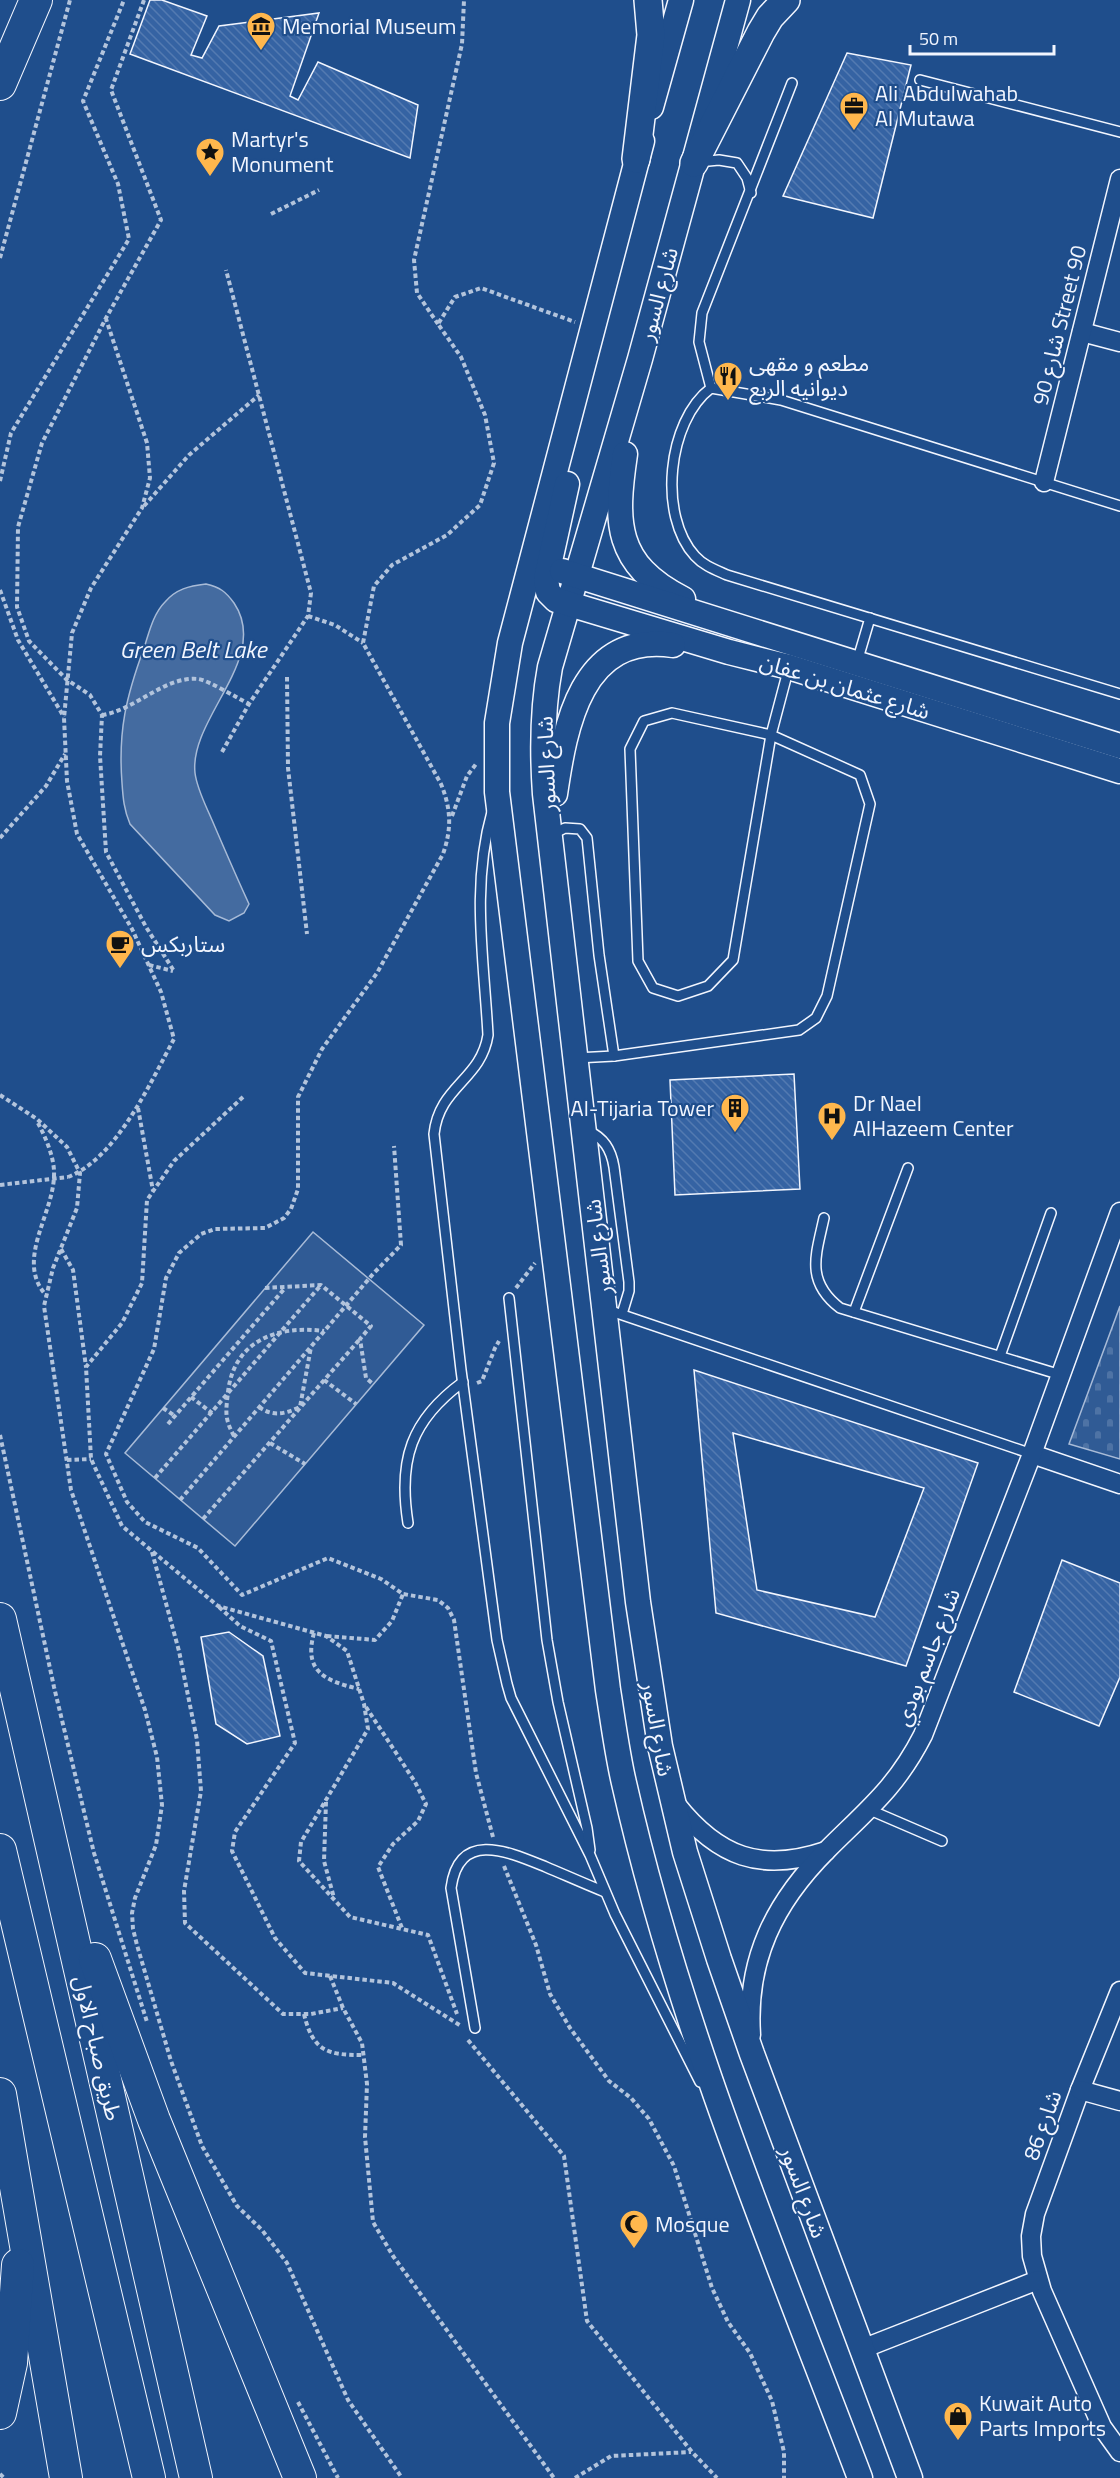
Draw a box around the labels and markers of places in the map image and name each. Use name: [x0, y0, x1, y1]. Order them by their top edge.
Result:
place label: Memorial Museum: [282, 9, 456, 43]
museum icon: Memorial Museum: [245, 10, 277, 52]
place label: Ali Abdulwahab Al Mutawa: [875, 76, 1018, 135]
office icon: Ali Abdulwahab Al Mutawa: [838, 90, 870, 132]
place label: Martyr's Monument: [231, 122, 334, 181]
place icon: Martyr's Monument: [194, 136, 226, 178]
place label: مطعم و مقهى ديوانيه الربع: [749, 346, 869, 405]
restaurant icon: مطعم و مقهى ديوانيه الربع: [712, 360, 744, 402]
place label: ستاربكس: [141, 927, 225, 961]
cafe icon: ستاربكس: [104, 928, 136, 970]
place label: Dr Nael AlHazeem Center: [853, 1086, 1014, 1145]
place label: Al-Tijaria Tower: [571, 1091, 714, 1125]
building icon: Al-Tijaria Tower: [719, 1092, 751, 1134]
hospital icon: Dr Nael AlHazeem Center: [816, 1100, 848, 1142]
place label: Mosque: [655, 2207, 730, 2241]
mosque icon: Mosque: [618, 2208, 650, 2250]
place label: Kuwait Auto Parts Imports: [979, 2386, 1106, 2445]
shop icon: Kuwait Auto Parts Imports: [942, 2400, 974, 2442]

